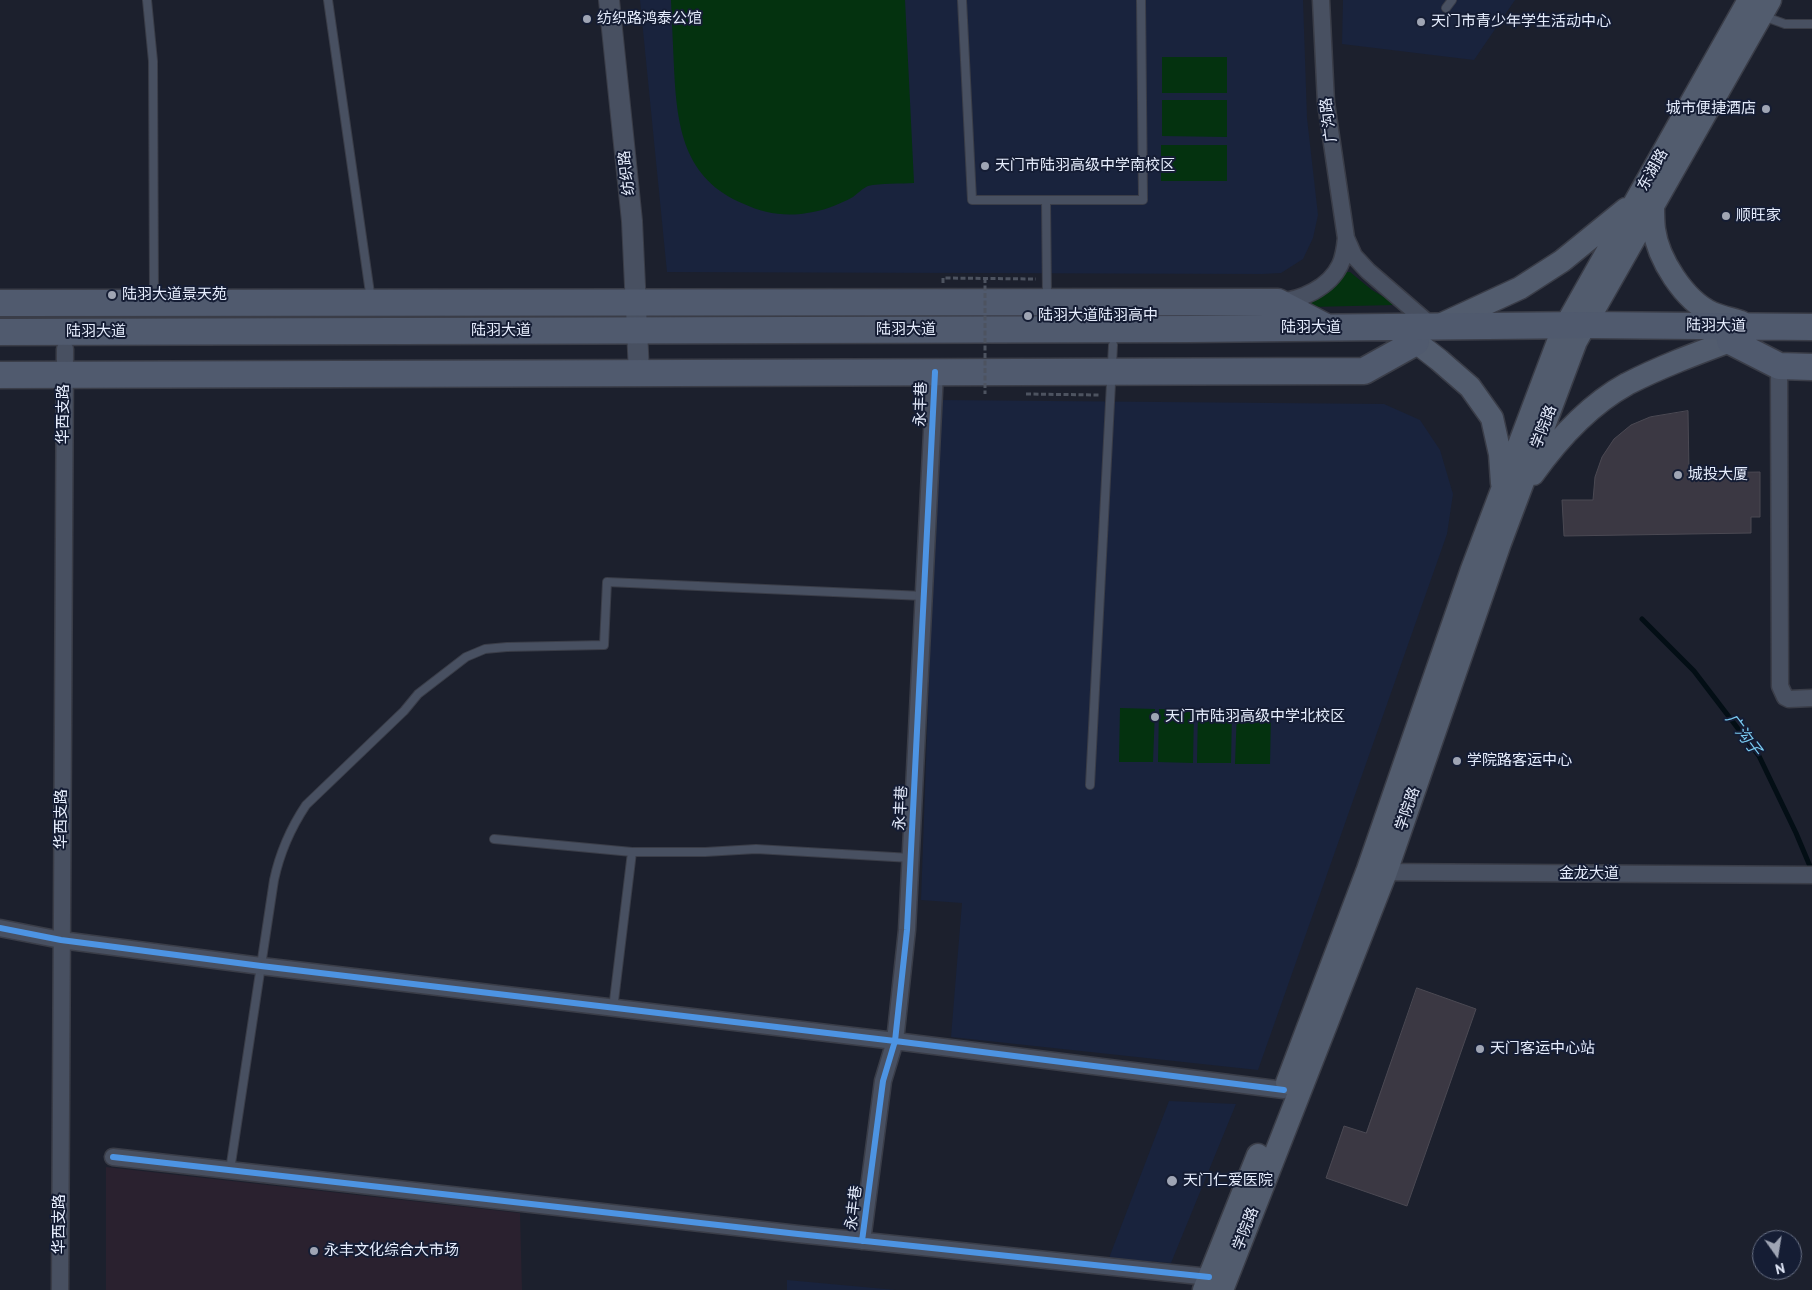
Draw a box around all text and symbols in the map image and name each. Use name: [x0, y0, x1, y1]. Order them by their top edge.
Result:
place label: 纺织路鸿泰公馆: [597, 10, 702, 28]
marker: 纺织路鸿泰公馆: [581, 13, 593, 25]
place label: 天门市青少年学生活动中心: [1431, 13, 1611, 31]
marker: 天门市青少年学生活动中心: [1415, 16, 1427, 28]
street label: 广沟路: [1317, 97, 1341, 143]
place label: 城市便捷酒店: [1666, 100, 1756, 118]
marker: 城市便捷酒店: [1760, 103, 1772, 115]
street label: 东湖路: [1634, 146, 1672, 194]
street label: 纺织路: [616, 150, 638, 196]
place label: 天门市陆羽高级中学南校区: [995, 157, 1175, 175]
marker: 天门市陆羽高级中学南校区: [979, 160, 991, 172]
place label: 顺旺家: [1736, 207, 1781, 225]
marker: 顺旺家: [1720, 210, 1732, 222]
place label: 陆羽大道景天苑: [122, 286, 227, 304]
marker: 陆羽大道景天苑: [106, 289, 118, 301]
place label: 陆羽大道陆羽高中: [1038, 307, 1158, 325]
marker: 陆羽大道陆羽高中: [1022, 310, 1034, 322]
street label: 陆羽大道: [1686, 316, 1746, 336]
street label: 陆羽大道: [1281, 319, 1341, 337]
street label: 陆羽大道: [876, 321, 936, 339]
street label: 陆羽大道: [471, 322, 531, 340]
street label: 陆羽大道: [66, 323, 126, 341]
street label: 永丰巷: [911, 381, 931, 427]
street label: 华西支路: [55, 384, 73, 444]
street label: 学院路: [1528, 403, 1560, 451]
place label: 城投大厦: [1688, 466, 1748, 484]
marker: 城投大厦: [1672, 469, 1684, 481]
place label: 天门市陆羽高级中学北校区: [1165, 708, 1345, 726]
water label: 广沟子: [1721, 710, 1765, 760]
marker: 天门市陆羽高级中学北校区: [1149, 711, 1161, 723]
place label: 学院路客运中心: [1467, 752, 1572, 770]
marker: 学院路客运中心: [1451, 755, 1463, 767]
street label: 永丰巷: [891, 785, 911, 831]
street label: 学院路: [1392, 785, 1424, 833]
street label: 华西支路: [53, 789, 71, 849]
street label: 金龙大道: [1559, 865, 1619, 883]
place label: 天门客运中心站: [1490, 1040, 1595, 1058]
marker: 天门客运中心站: [1474, 1043, 1486, 1055]
place label: 天门仁爱医院: [1183, 1172, 1273, 1190]
marker: 天门仁爱医院: [1165, 1174, 1179, 1188]
street label: 永丰巷: [842, 1185, 866, 1231]
street label: 华西支路: [51, 1194, 69, 1254]
street label: 学院路: [1230, 1205, 1262, 1253]
north arrow: [1752, 1230, 1802, 1280]
place label: 永丰文化综合大市场: [324, 1242, 459, 1260]
marker: 永丰文化综合大市场: [308, 1245, 320, 1257]
text: N: [1774, 1259, 1787, 1278]

